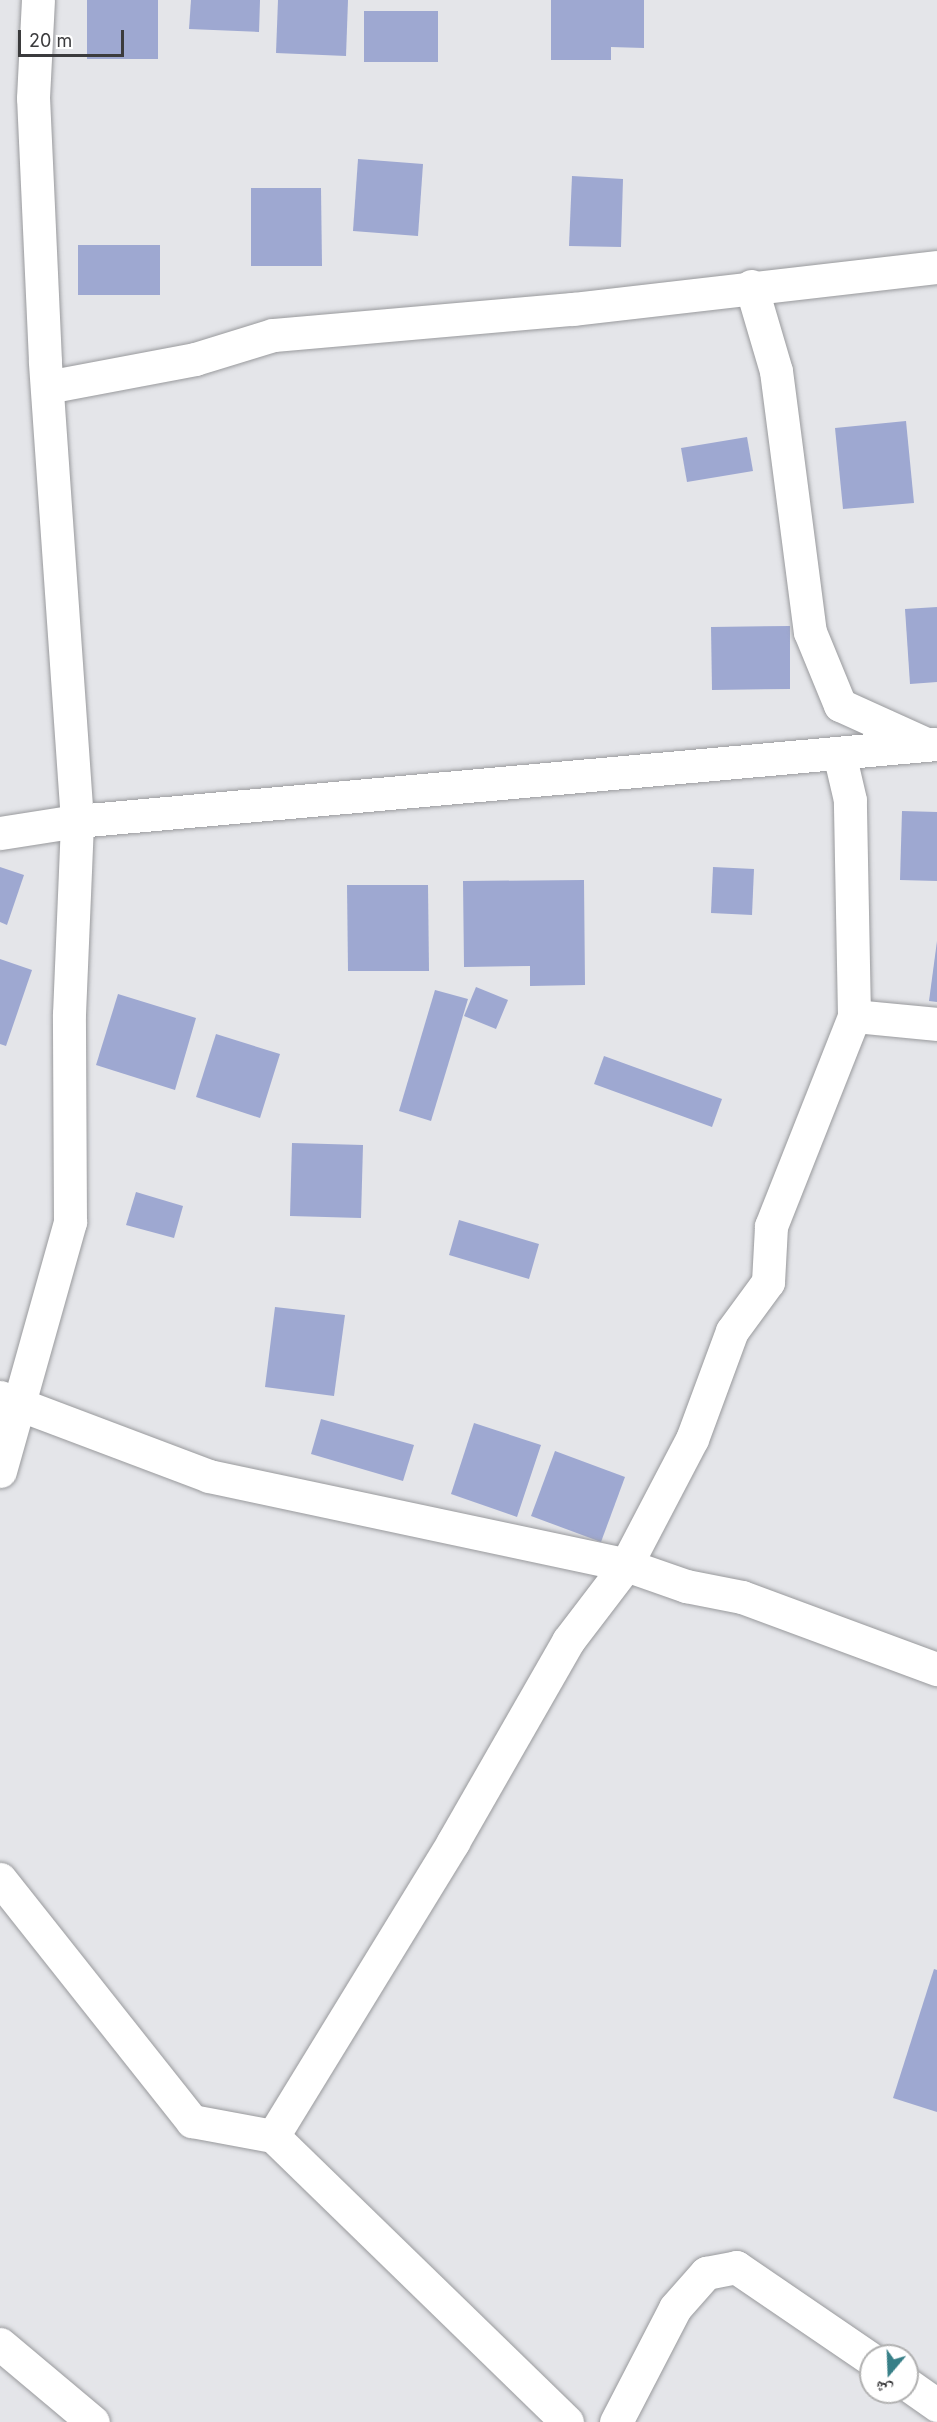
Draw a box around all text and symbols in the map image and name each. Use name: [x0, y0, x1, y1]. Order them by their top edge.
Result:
scale bar: [21, 18, 128, 56]
text: 20 m: [29, 30, 72, 51]
north arrow: [859, 2344, 919, 2404]
text: ش: [873, 2377, 895, 2401]

